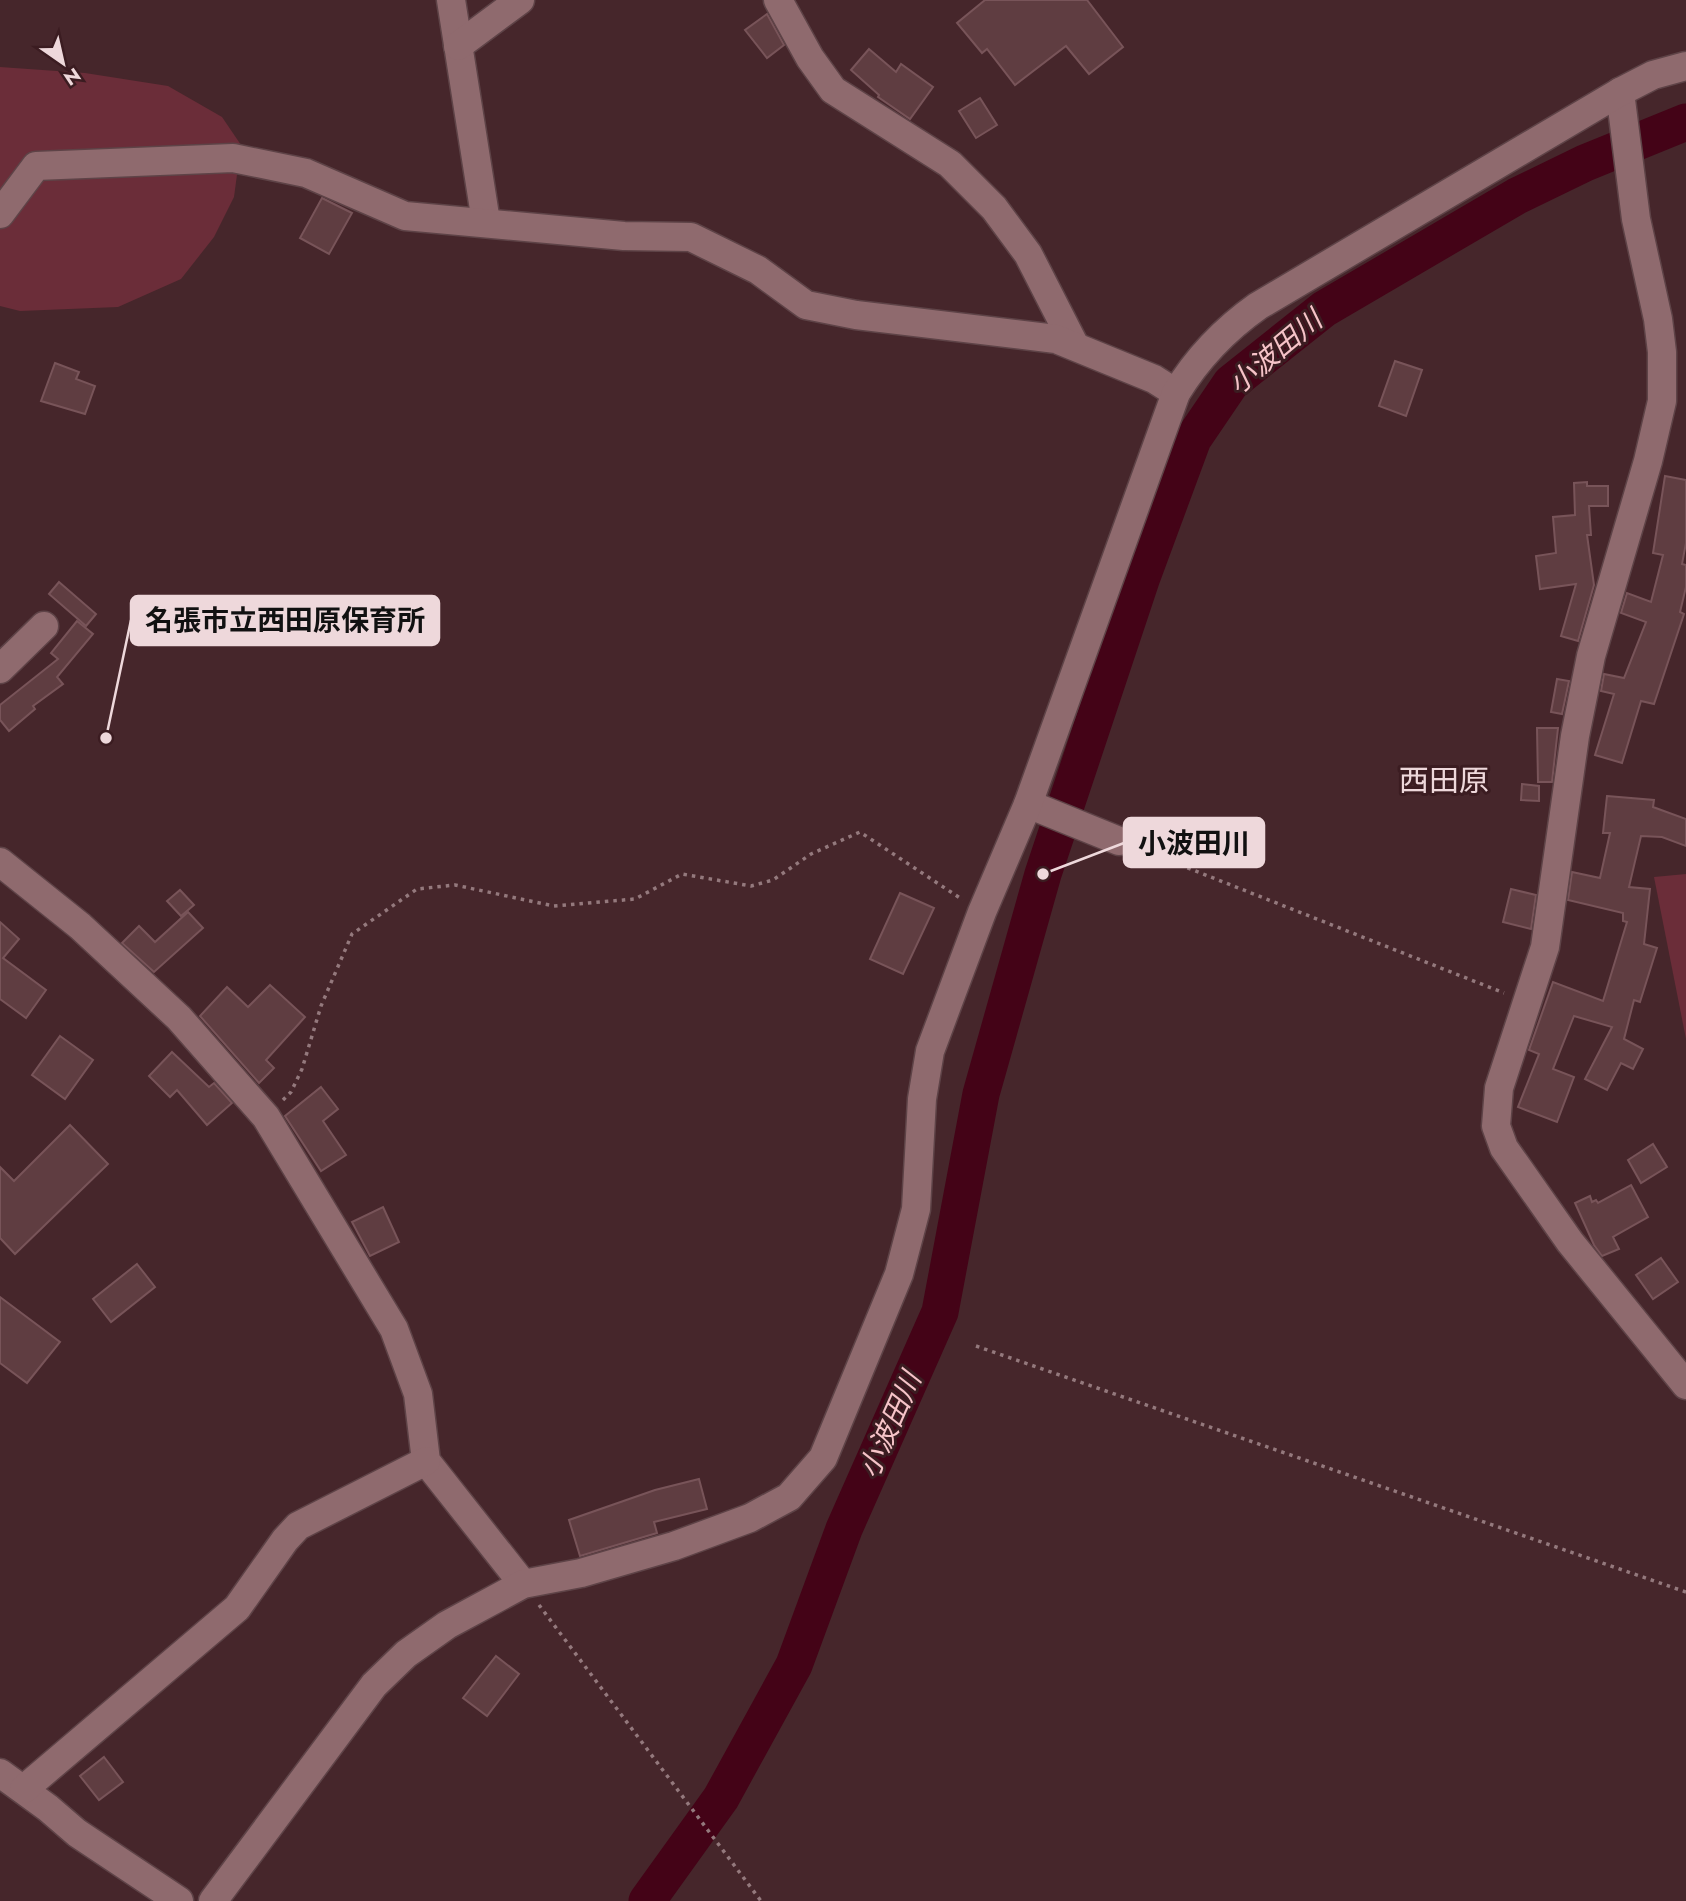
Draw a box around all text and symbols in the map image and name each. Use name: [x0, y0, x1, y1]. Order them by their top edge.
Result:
north arrow: [28, 28, 98, 98]
text: N: [58, 61, 86, 92]
water label: 小波田川: [1219, 298, 1333, 404]
callout: 名張市立西田原保育所: [131, 596, 439, 645]
text: 名張市立西田原保育所: [145, 600, 425, 641]
district label: 西田原: [1399, 759, 1489, 802]
callout: 小波田川: [1124, 818, 1264, 867]
text: 小波田川: [1138, 823, 1250, 864]
water label: 小波田川: [848, 1363, 933, 1485]

